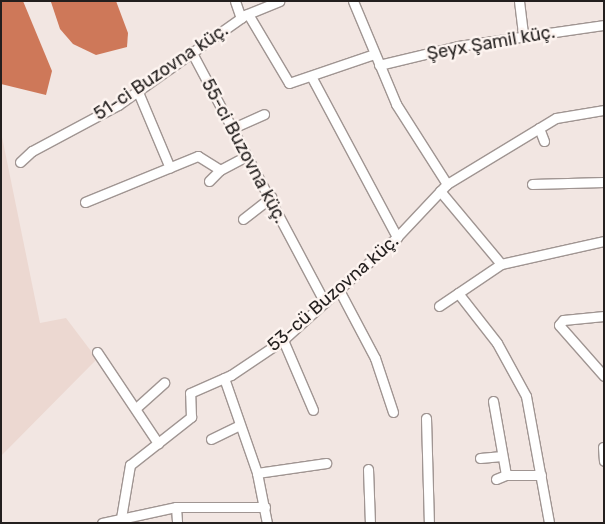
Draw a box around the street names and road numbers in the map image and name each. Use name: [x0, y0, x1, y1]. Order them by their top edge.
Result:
street label: 51-ci Buzovna küç.: [90, 19, 232, 125]
street label: Şeyx Şamil küç.: [425, 21, 557, 65]
street label: 55-ci Buzovna küç.: [197, 75, 291, 227]
street label: 53-cü Buzovna küç.: [263, 230, 403, 356]

